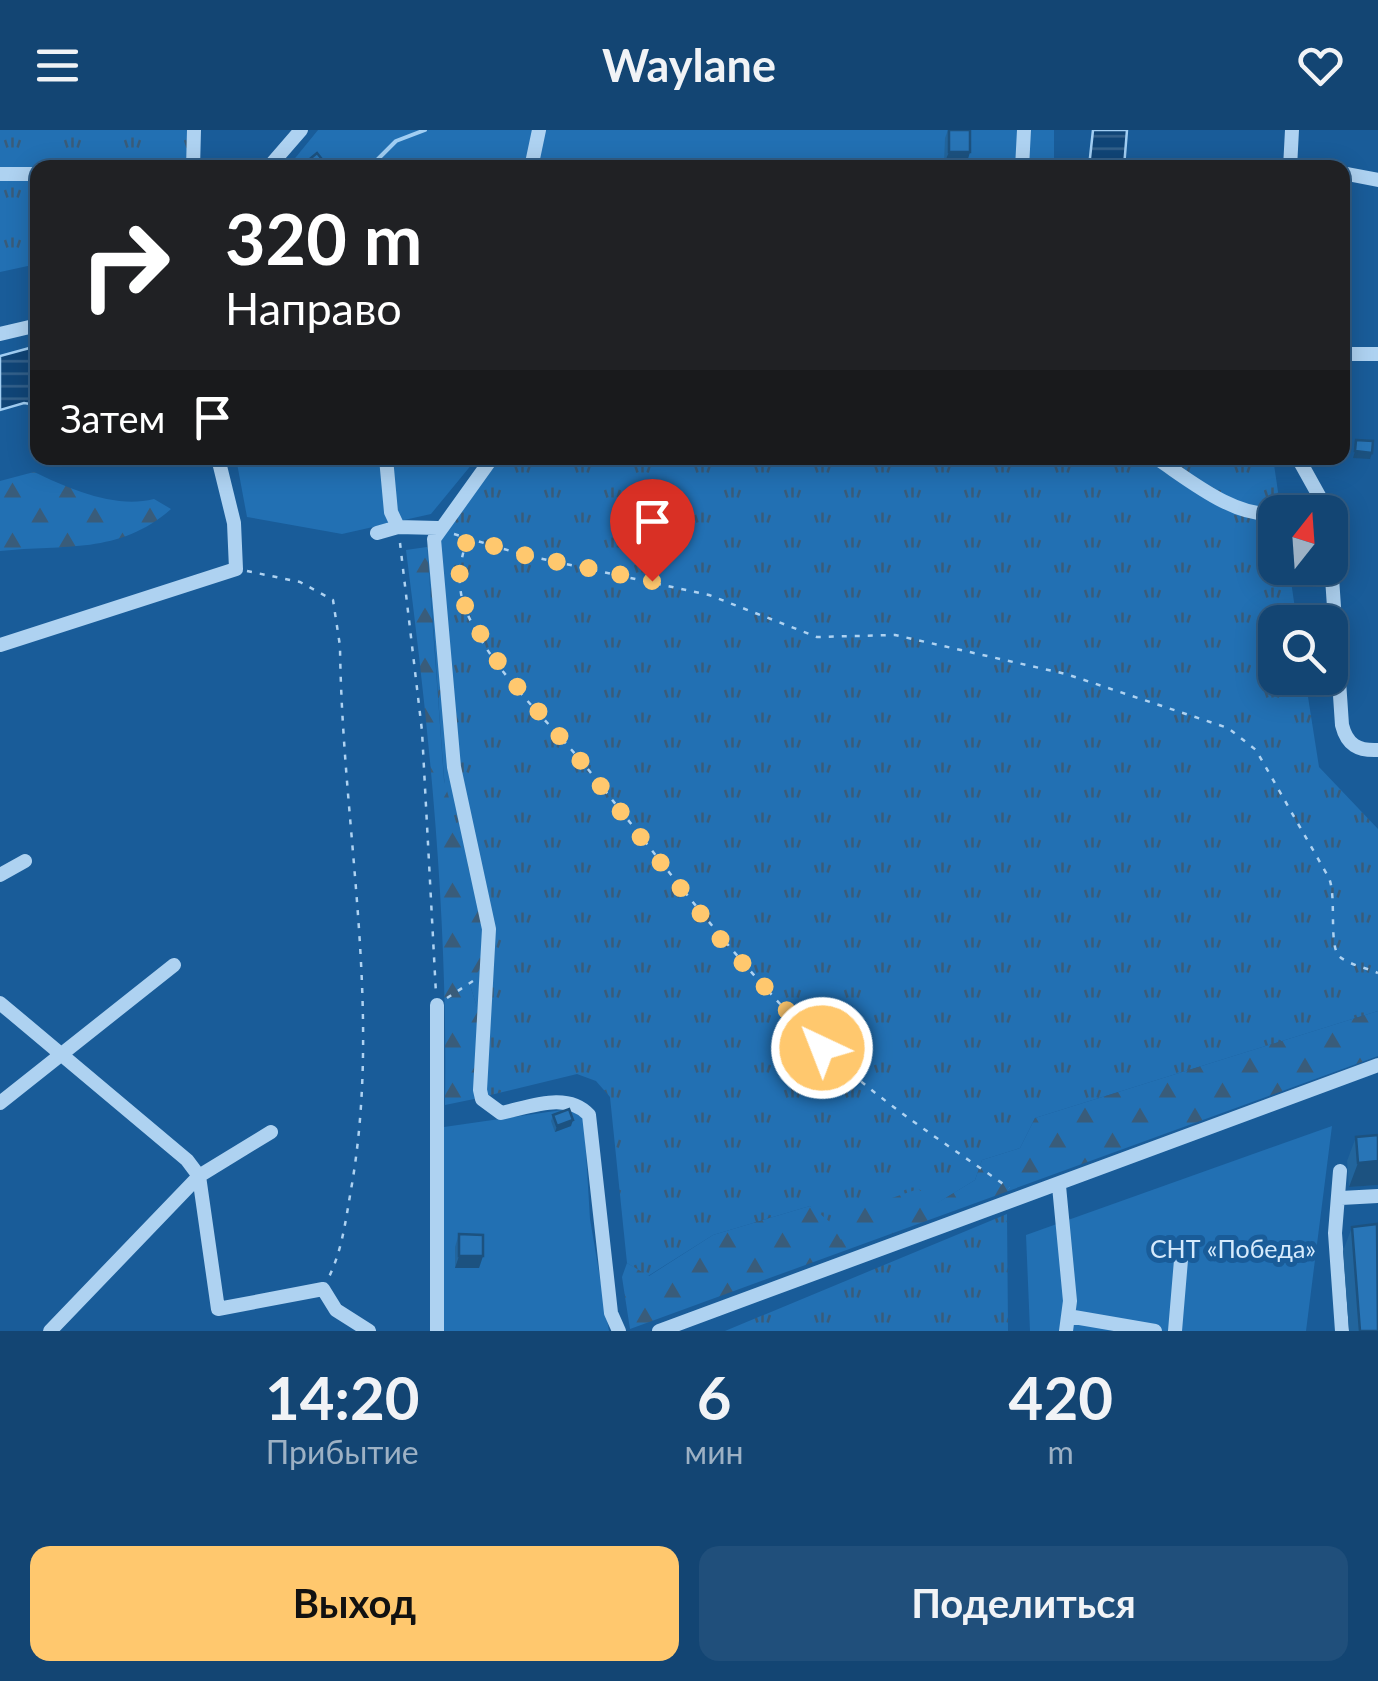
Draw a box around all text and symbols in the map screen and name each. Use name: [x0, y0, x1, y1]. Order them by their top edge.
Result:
icon: menu: [30, 38, 85, 93]
text: Waylane: [602, 38, 776, 92]
icon: heart: [1293, 38, 1348, 93]
text: 320 m: [225, 196, 422, 280]
icon: right: [60, 200, 190, 330]
text: Направо: [225, 281, 402, 335]
icon: arrive: [185, 390, 240, 445]
text: Затем: [60, 395, 165, 441]
pin: [610, 479, 695, 582]
icon: arrive: [625, 494, 680, 549]
north arrow: [1258, 495, 1348, 585]
map controls: [1258, 495, 1348, 695]
button: search: [1258, 605, 1348, 695]
position arrow: [770, 996, 874, 1100]
park label: СНТ «Победа»: [1150, 1233, 1316, 1263]
text: 14:20: [265, 1361, 420, 1433]
text: 6: [697, 1361, 732, 1433]
text: 420: [1009, 1361, 1113, 1433]
text: Прибытие: [266, 1432, 419, 1471]
text: мин: [685, 1432, 744, 1471]
text: m: [1048, 1432, 1074, 1471]
button: Выход: [30, 1546, 679, 1661]
button: Поделиться: [699, 1546, 1348, 1661]

